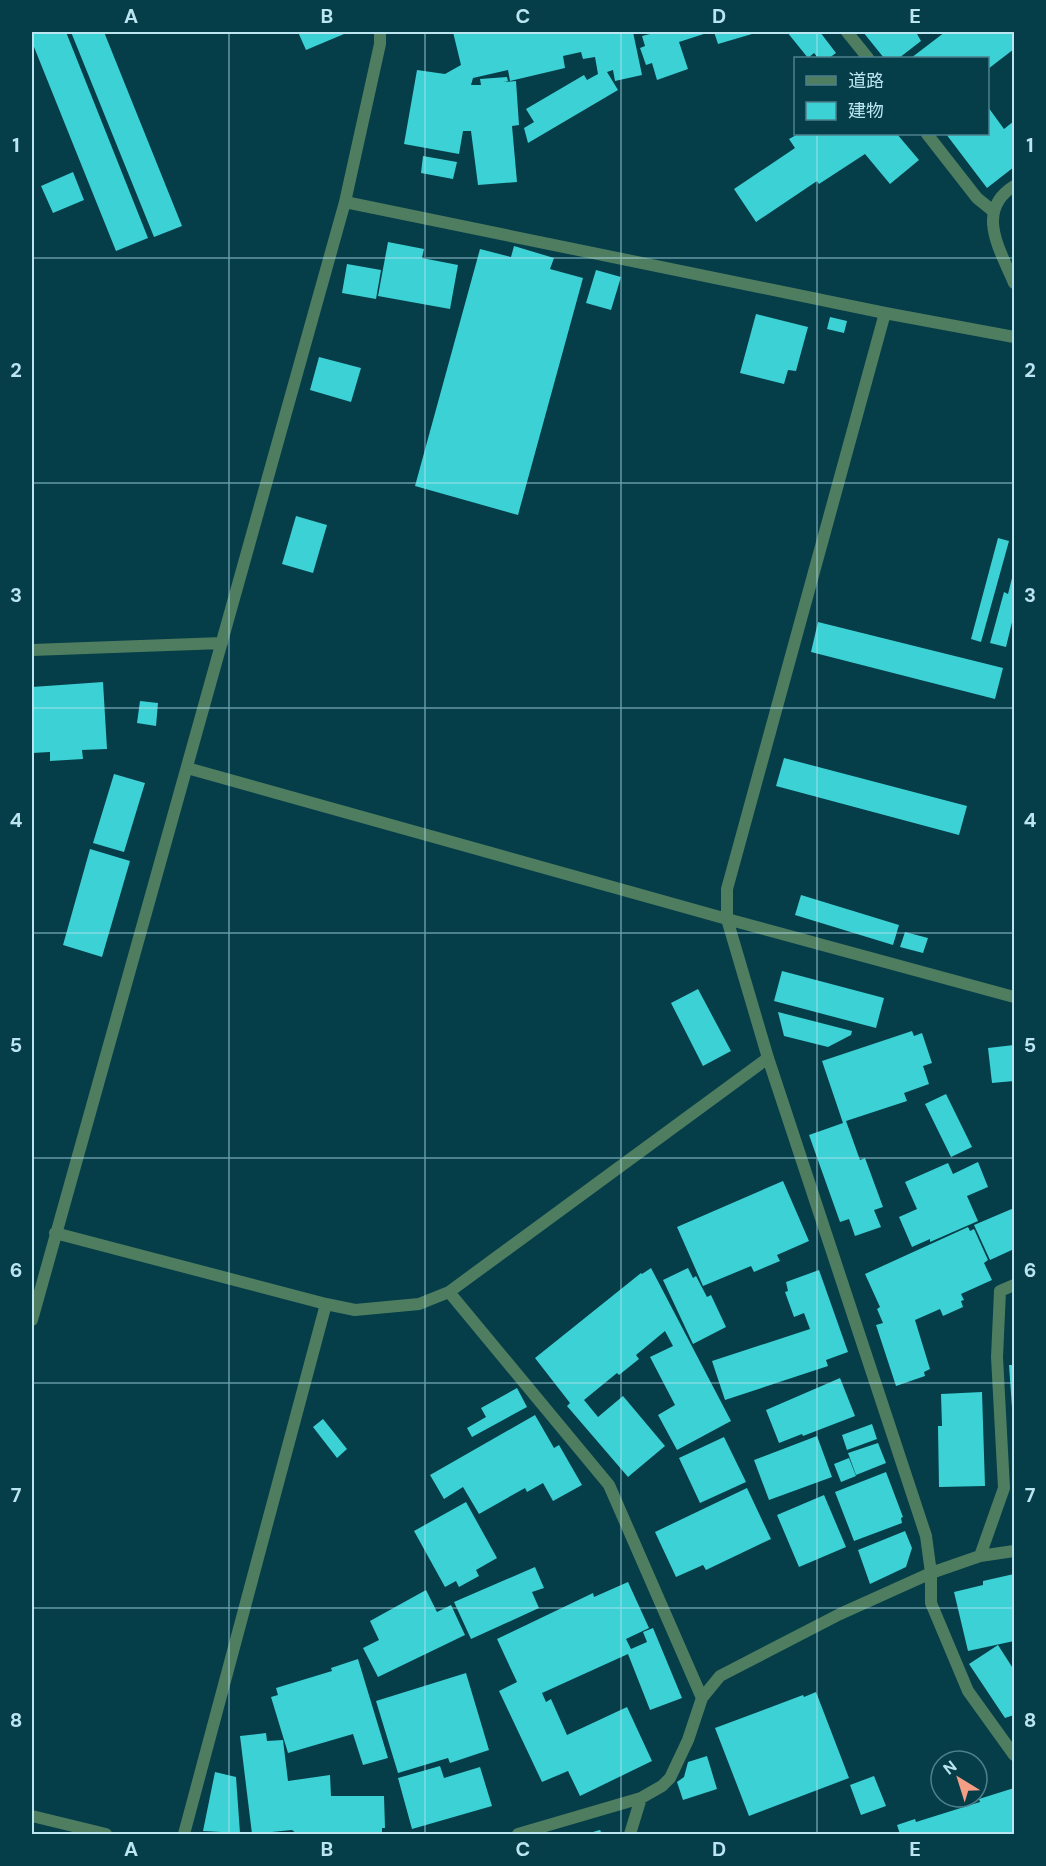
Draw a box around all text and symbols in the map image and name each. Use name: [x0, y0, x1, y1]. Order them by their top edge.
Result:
text: A: [124, 3, 138, 29]
text: B: [321, 3, 333, 29]
text: C: [516, 3, 530, 29]
text: D: [712, 3, 726, 29]
text: E: [909, 3, 921, 29]
legend: [794, 57, 989, 135]
text: 道路: [848, 69, 884, 93]
text: 建物: [848, 99, 884, 123]
text: 1: [12, 132, 20, 158]
text: 1: [1026, 132, 1034, 158]
text: 2: [10, 357, 22, 383]
text: 2: [1024, 357, 1036, 383]
text: 3: [10, 582, 22, 608]
text: 3: [1024, 582, 1036, 608]
text: 4: [10, 807, 23, 833]
text: 4: [1024, 807, 1037, 833]
text: 5: [10, 1032, 22, 1058]
text: 5: [1024, 1032, 1036, 1058]
text: 6: [10, 1257, 22, 1283]
text: 6: [1024, 1257, 1036, 1283]
text: 7: [11, 1482, 22, 1508]
text: 7: [1025, 1482, 1036, 1508]
text: 8: [10, 1707, 22, 1733]
text: 8: [1024, 1707, 1036, 1733]
north arrow: [929, 1749, 989, 1809]
text: N: [939, 1756, 961, 1779]
text: A: [124, 1836, 138, 1862]
text: B: [321, 1836, 333, 1862]
text: C: [516, 1836, 530, 1862]
text: D: [712, 1836, 726, 1862]
text: E: [909, 1836, 921, 1862]

